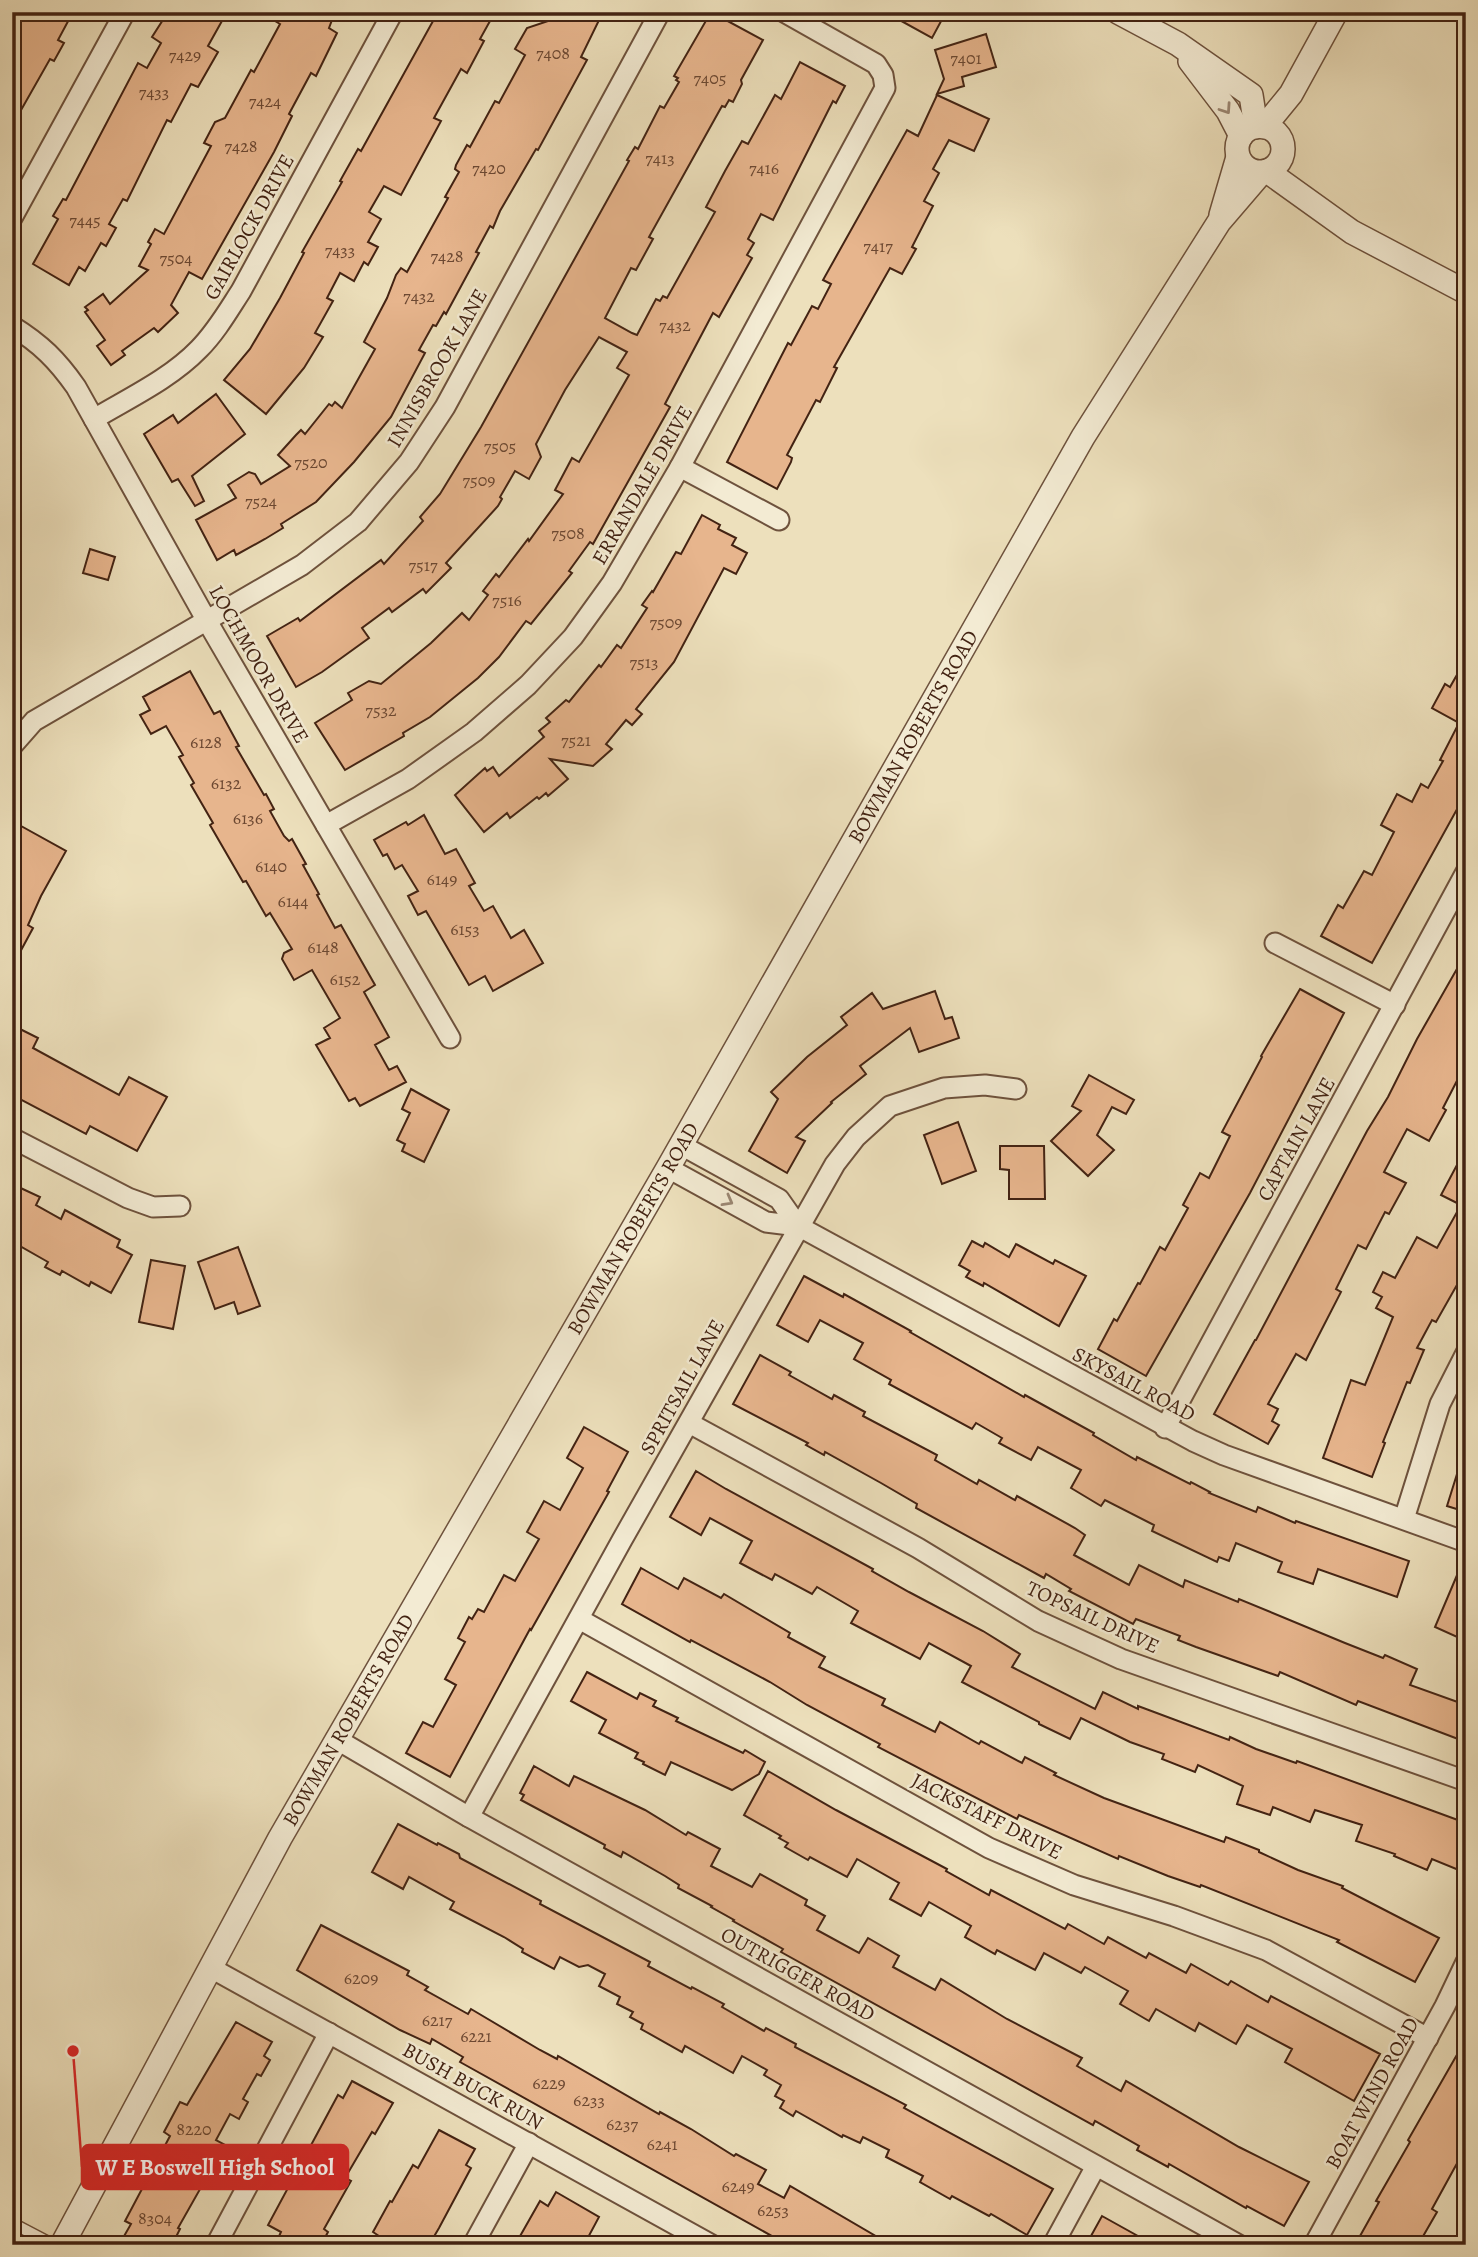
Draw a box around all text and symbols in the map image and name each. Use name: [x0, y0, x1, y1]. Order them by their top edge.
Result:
house number: 7408: [536, 41, 570, 65]
house number: 7429: [169, 43, 201, 67]
house number: 7401: [950, 46, 982, 70]
house number: 7405: [693, 66, 727, 90]
house number: 7433: [139, 80, 169, 104]
house number: 7424: [249, 89, 281, 113]
one-way arrow: [1217, 101, 1230, 114]
house number: 7428: [225, 134, 258, 158]
house number: 7413: [645, 146, 675, 170]
street label: GAIRLOCK DRIVE: [197, 149, 301, 305]
house number: 7420: [472, 156, 506, 180]
house number: 7416: [749, 156, 779, 180]
house number: 7445: [69, 208, 101, 232]
house number: 7417: [863, 234, 893, 258]
house number: 7433: [325, 238, 355, 262]
house number: 7428: [431, 244, 464, 268]
house number: 7504: [159, 246, 193, 270]
street label: INNISBROOK LANE: [380, 283, 494, 453]
house number: 7432: [403, 284, 435, 308]
house number: 7432: [659, 313, 691, 337]
street label: ERRANDALE DRIVE: [585, 400, 699, 570]
house number: 7505: [484, 434, 516, 458]
house number: 7520: [294, 450, 328, 474]
house number: 7509: [462, 468, 496, 492]
house number: 7524: [245, 489, 277, 513]
house number: 7508: [551, 521, 585, 545]
house number: 7517: [408, 553, 438, 577]
street label: LOCHMOOR DRIVE: [202, 580, 316, 748]
house number: 7516: [492, 588, 522, 612]
house number: 7509: [649, 610, 683, 634]
street label: BOWMAN ROBERTS ROAD: [841, 625, 985, 848]
house number: 7513: [630, 650, 658, 674]
house number: 7532: [365, 698, 397, 722]
house number: 7521: [561, 728, 591, 752]
house number: 6128: [190, 730, 222, 754]
house number: 6132: [211, 771, 242, 795]
house number: 6136: [233, 806, 263, 830]
house number: 6140: [255, 854, 287, 878]
house number: 6149: [427, 867, 457, 891]
house number: 6144: [278, 889, 308, 913]
house number: 6153: [450, 917, 480, 941]
house number: 6148: [307, 935, 339, 959]
house number: 6152: [330, 967, 361, 991]
street label: CAPTAIN LANE: [1250, 1072, 1342, 1206]
street label: BOWMAN ROBERTS ROAD: [560, 1117, 705, 1340]
one-way arrow: [721, 1193, 733, 1206]
street label: SPRITSAIL LANE: [633, 1314, 731, 1460]
street label: SKYSAIL ROAD: [1068, 1340, 1200, 1428]
street label: TOPSAIL DRIVE: [1022, 1574, 1164, 1660]
street label: BOWMAN ROBERTS ROAD: [276, 1609, 421, 1831]
street label: JACKSTAFF DRIVE: [907, 1766, 1067, 1866]
street label: OUTRIGGER ROAD: [716, 1920, 880, 2028]
house number: 6209: [344, 1966, 378, 1990]
house number: 6217: [422, 2008, 453, 2032]
street label: BOAT WIND ROAD: [1319, 2012, 1425, 2174]
house number: 6221: [460, 2024, 492, 2048]
street label: BUSH BUCK RUN: [398, 2036, 548, 2136]
house number: 6229: [532, 2071, 566, 2095]
house number: 6233: [573, 2088, 605, 2112]
house number: 6237: [606, 2112, 638, 2136]
house number: 8220: [176, 2117, 212, 2141]
house number: 6241: [646, 2132, 678, 2156]
callout: W E Boswell High School: [82, 2145, 348, 2189]
text: W E Boswell High School: [95, 2152, 334, 2183]
house number: 6249: [721, 2174, 755, 2198]
house number: 6253: [757, 2198, 789, 2222]
house number: 8304: [138, 2206, 172, 2230]

